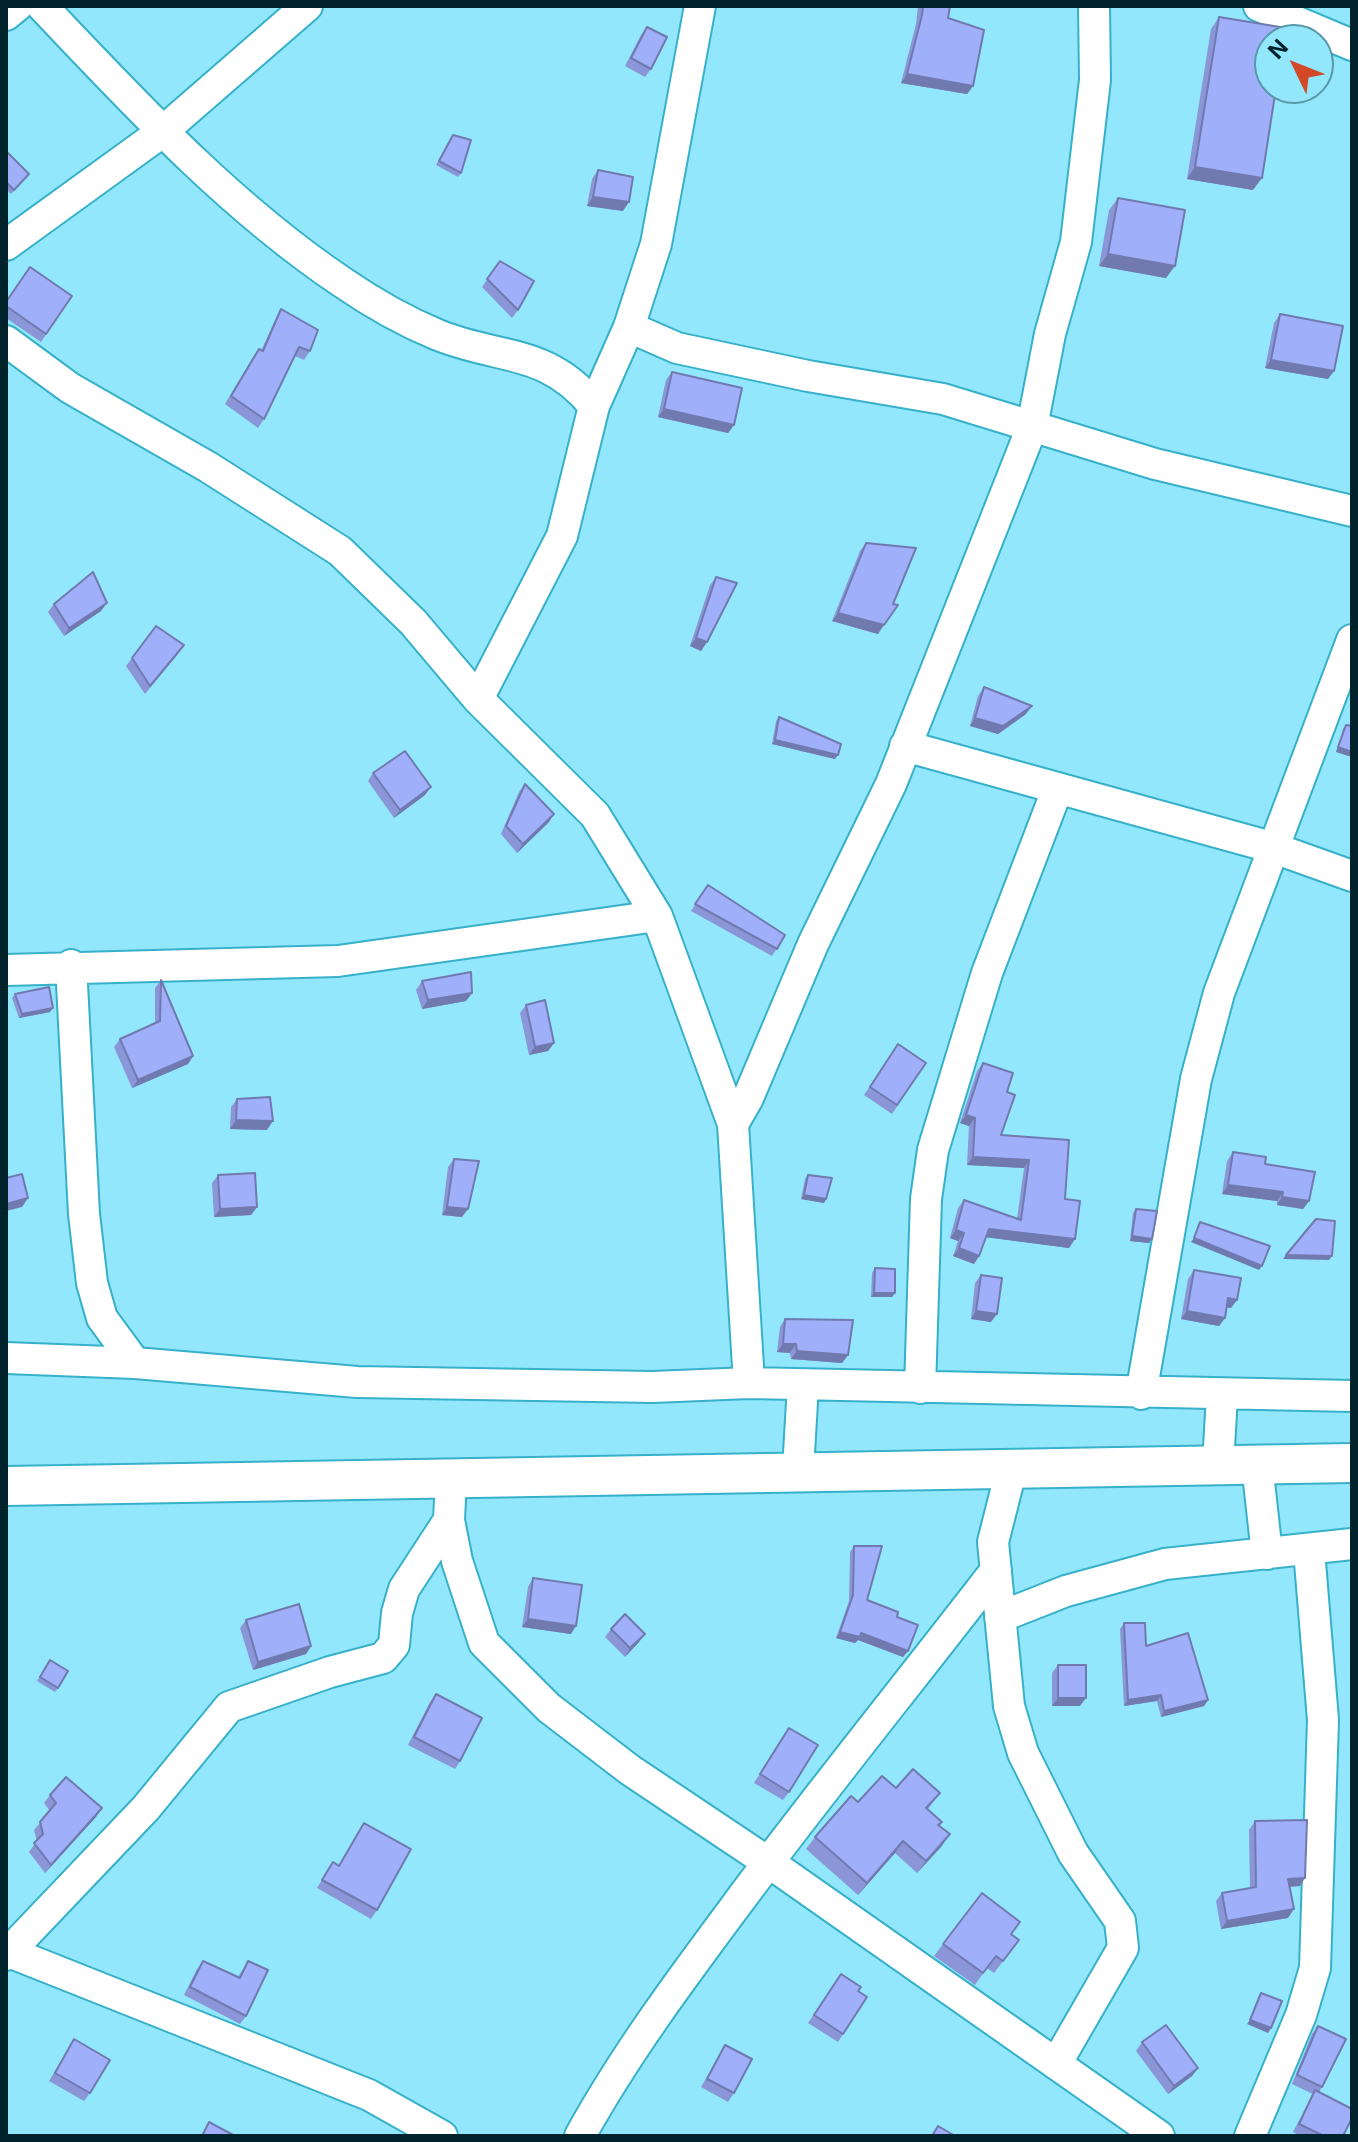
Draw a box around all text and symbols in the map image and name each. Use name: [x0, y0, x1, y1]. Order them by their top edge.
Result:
north arrow: [1254, 24, 1334, 104]
text: N: [1263, 34, 1293, 64]

